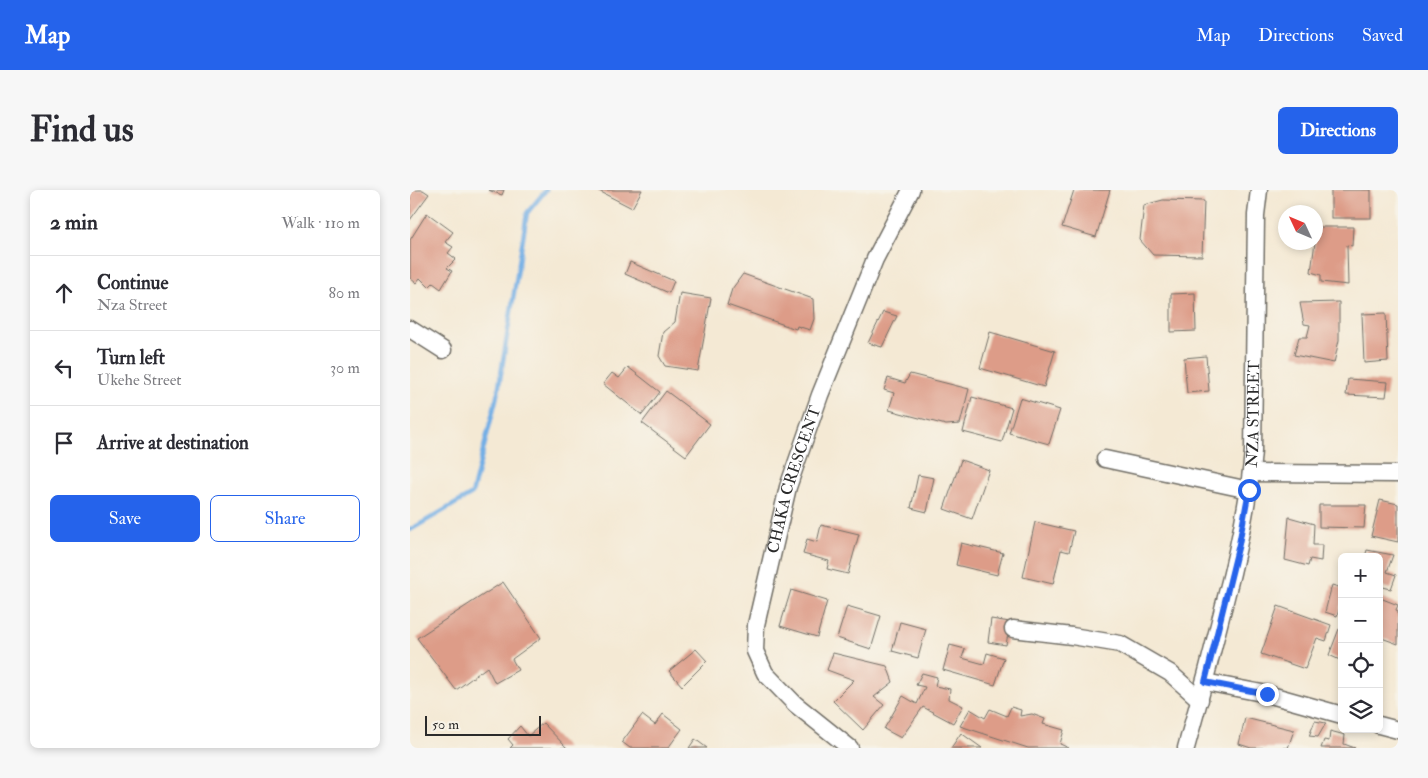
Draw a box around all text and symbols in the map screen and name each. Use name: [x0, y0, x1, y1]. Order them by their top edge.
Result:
text: Map: [25, 20, 70, 51]
text: Map: [1197, 24, 1230, 47]
text: Directions: [1258, 24, 1334, 47]
text: Saved: [1362, 24, 1403, 47]
button: Directions: [1278, 107, 1398, 154]
text: Find us: [30, 108, 134, 152]
north arrow: [1278, 205, 1323, 250]
text: 2 min: [50, 209, 98, 236]
text: Walk · 110 m: [282, 213, 360, 233]
text: Continue: [97, 271, 168, 295]
icon: ahead: [50, 279, 78, 307]
text: 80 m: [329, 283, 360, 303]
text: Nza Street: [97, 295, 167, 315]
text: Turn left: [97, 346, 165, 370]
icon: left: [50, 354, 78, 382]
text: 30 m: [330, 358, 360, 378]
street label: NZA STREET: [1242, 360, 1264, 468]
text: Ukehe Street: [97, 370, 182, 390]
street label: CHAKA CRESCENT: [763, 403, 825, 555]
icon: arrive: [50, 429, 78, 457]
text: Arrive at destination: [97, 431, 249, 455]
route start: [1238, 479, 1261, 502]
button: Save: [50, 495, 200, 542]
button: Share: [210, 495, 360, 542]
map controls: [1338, 553, 1383, 733]
button: +: [1338, 553, 1383, 598]
button: −: [1338, 598, 1383, 643]
button: locate: [1338, 643, 1383, 688]
route end: [1256, 683, 1279, 706]
button: layers: [1338, 688, 1383, 733]
scale bar: [425, 713, 541, 736]
text: 50 m: [432, 716, 459, 733]

